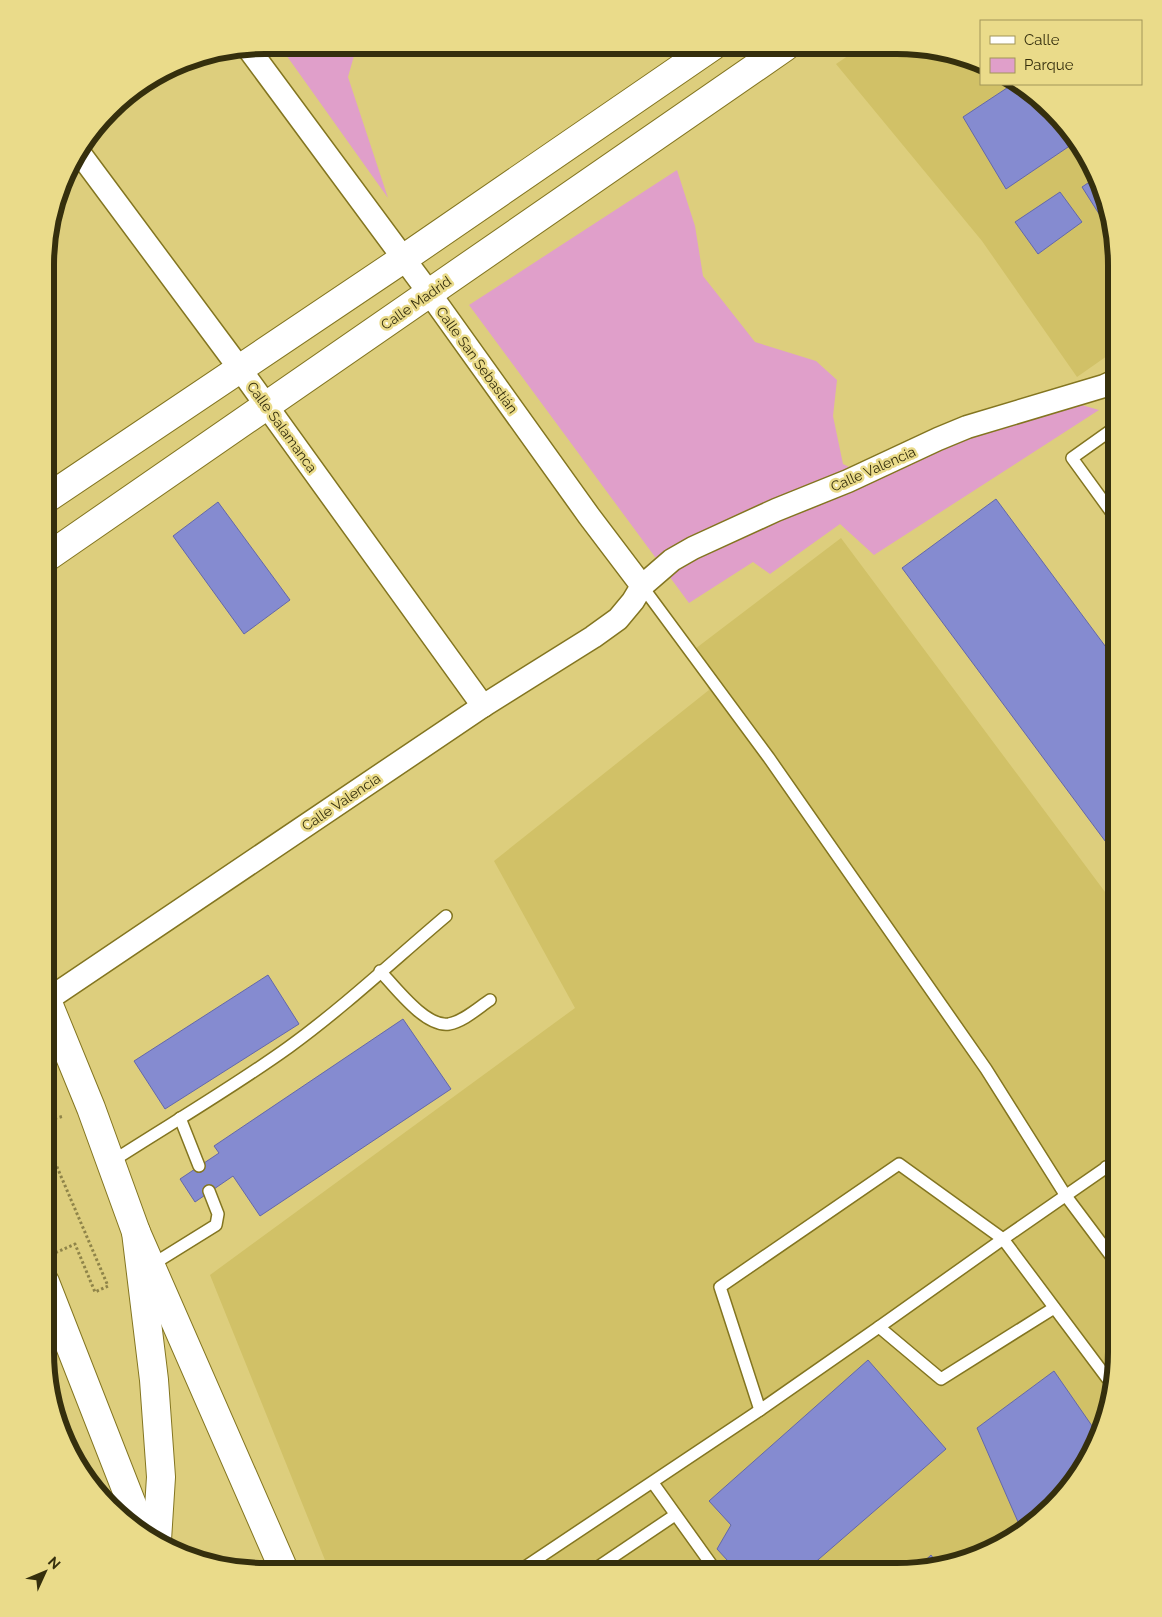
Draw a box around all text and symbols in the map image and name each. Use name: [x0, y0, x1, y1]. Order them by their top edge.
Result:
legend: [980, 20, 1142, 85]
text: Calle: [1024, 31, 1060, 49]
text: Parque: [1024, 56, 1074, 74]
street label: Calle Madrid: [378, 273, 454, 333]
street label: Calle San Sebastián: [433, 304, 521, 416]
street label: Calle Salamanca: [244, 379, 320, 475]
street label: Calle Valencia: [828, 443, 918, 495]
street label: Calle Valencia: [299, 770, 383, 834]
north arrow: [20, 1547, 70, 1597]
text: N: [45, 1554, 64, 1572]

